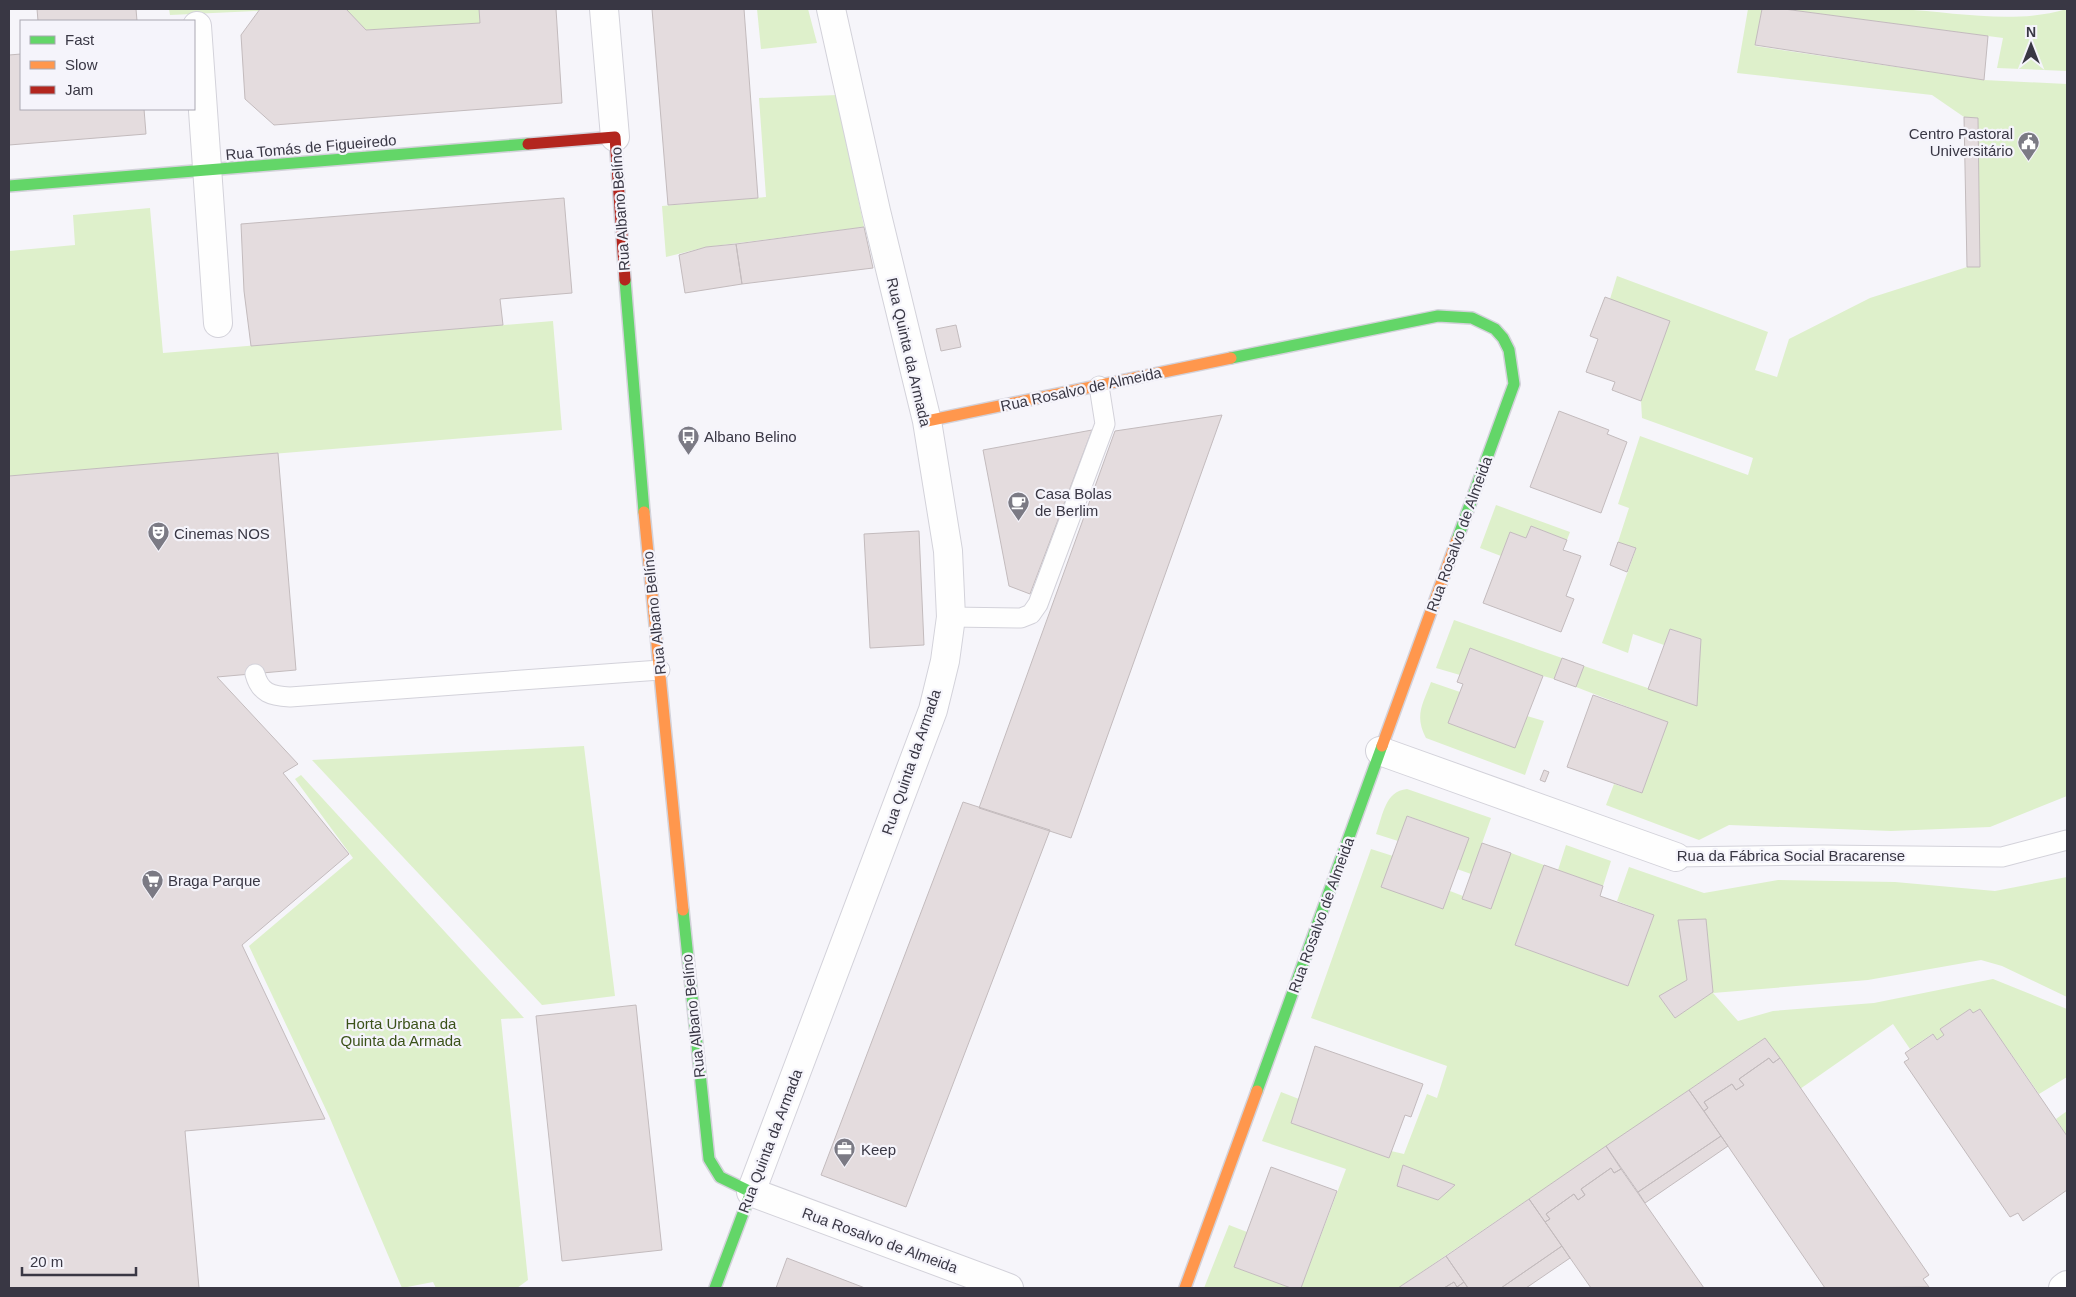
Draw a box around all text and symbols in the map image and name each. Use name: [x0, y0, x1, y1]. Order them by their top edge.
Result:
legend: [20, 20, 195, 110]
north arrow: [2006, 20, 2056, 70]
text: N: [2026, 24, 2036, 40]
text: Fast: [65, 31, 95, 48]
text: Slow: [65, 56, 98, 73]
text: Jam: [65, 81, 93, 98]
place label: Centro Pastoral Universitário: [1909, 125, 2013, 159]
public building icon: Centro Pastoral Universitário: [2017, 130, 2041, 161]
street label: Rua Tomás de Figueiredo: [225, 131, 397, 163]
street label: Rua Albano Belíno: [607, 146, 633, 272]
street label: Rua Quinta da Armada: [884, 276, 935, 429]
street label: Rua Rosalvo de Almeida: [999, 363, 1164, 414]
bus stop icon: Albano Belino: [676, 424, 700, 455]
place label: Albano Belino: [704, 428, 797, 445]
street label: Rua Rosalvo de Almeida: [1423, 453, 1495, 614]
place label: Casa Bolas de Berlim: [1035, 485, 1112, 519]
cafe icon: Casa Bolas de Berlim: [1007, 490, 1031, 521]
theatre icon: Cinemas NOS: [146, 521, 170, 552]
place label: Cinemas NOS: [174, 525, 270, 542]
street label: Rua Albano Belíno: [639, 550, 669, 676]
street label: Rua Quinta da Armada: [878, 686, 944, 837]
street label: Rua Rosalvo de Almeida: [1285, 834, 1357, 995]
street label: Rua da Fábrica Social Bracarense: [1677, 847, 1905, 864]
supermarket icon: Braga Parque: [140, 868, 164, 899]
place label: Braga Parque: [168, 872, 261, 889]
street label: Rua Albano Belíno: [678, 953, 708, 1079]
park label: Horta Urbana da Quinta da Armada: [341, 1015, 462, 1049]
street label: Rua Quinta da Armada: [735, 1066, 806, 1215]
office icon: Keep: [833, 1137, 857, 1168]
place label: Keep: [861, 1141, 896, 1158]
street label: Rua Rosalvo de Almeida: [800, 1204, 961, 1276]
scale bar: [22, 1244, 136, 1276]
text: 20 m: [30, 1253, 63, 1270]

